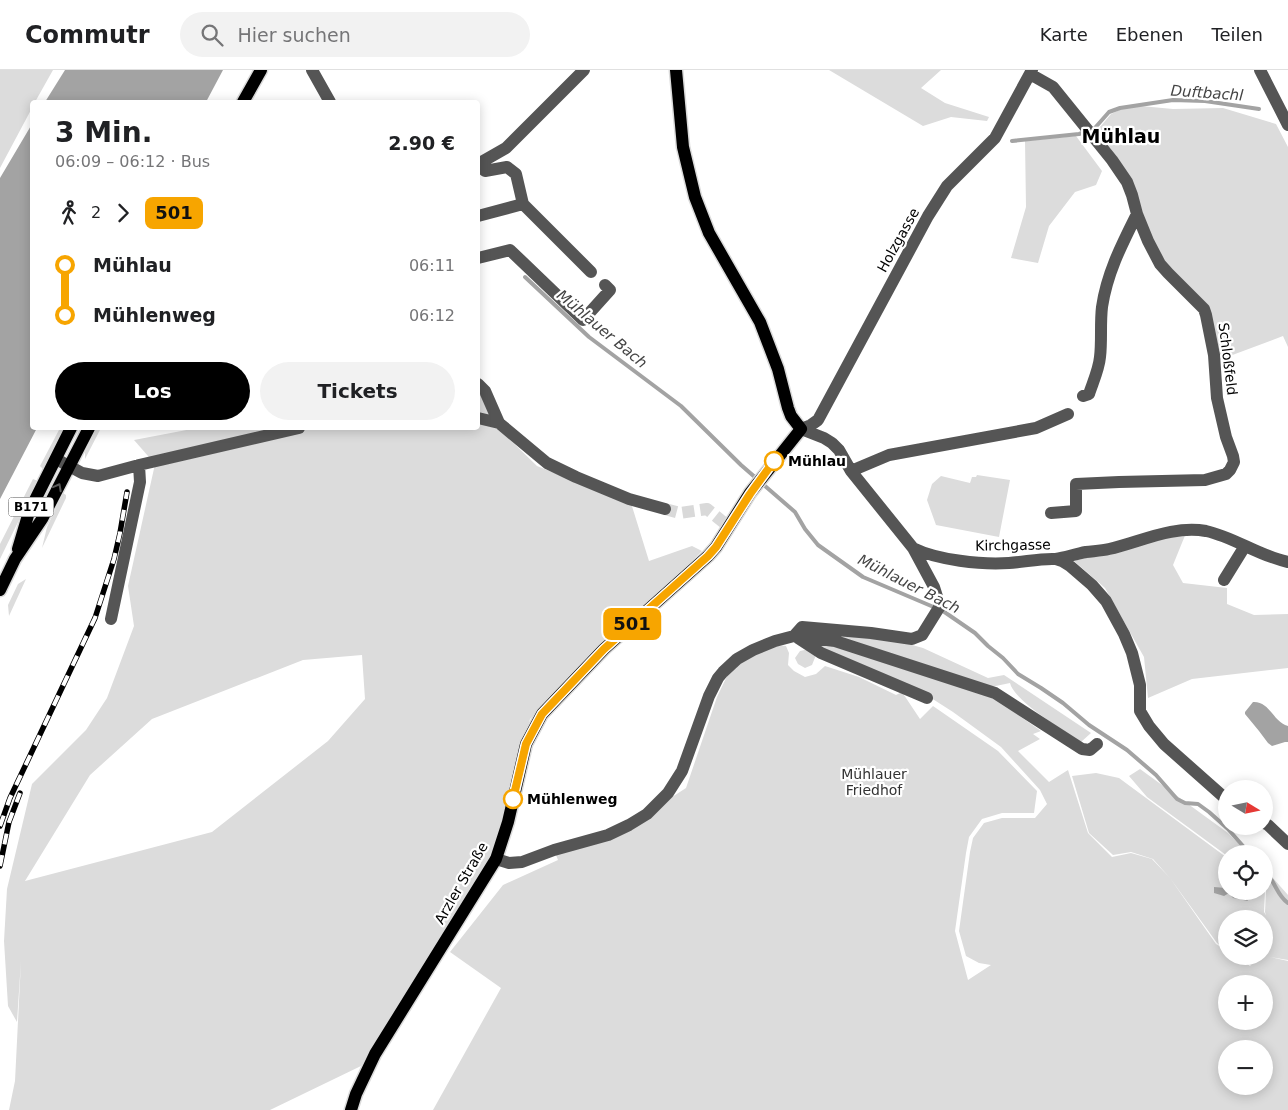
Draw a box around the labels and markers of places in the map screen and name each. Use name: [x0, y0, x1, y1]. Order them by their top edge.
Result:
marker: Mühlau: [764, 451, 784, 471]
place label: Mühlau: [788, 453, 846, 469]
marker: Mühlenweg: [503, 789, 523, 809]
place label: Mühlenweg: [527, 791, 618, 807]

